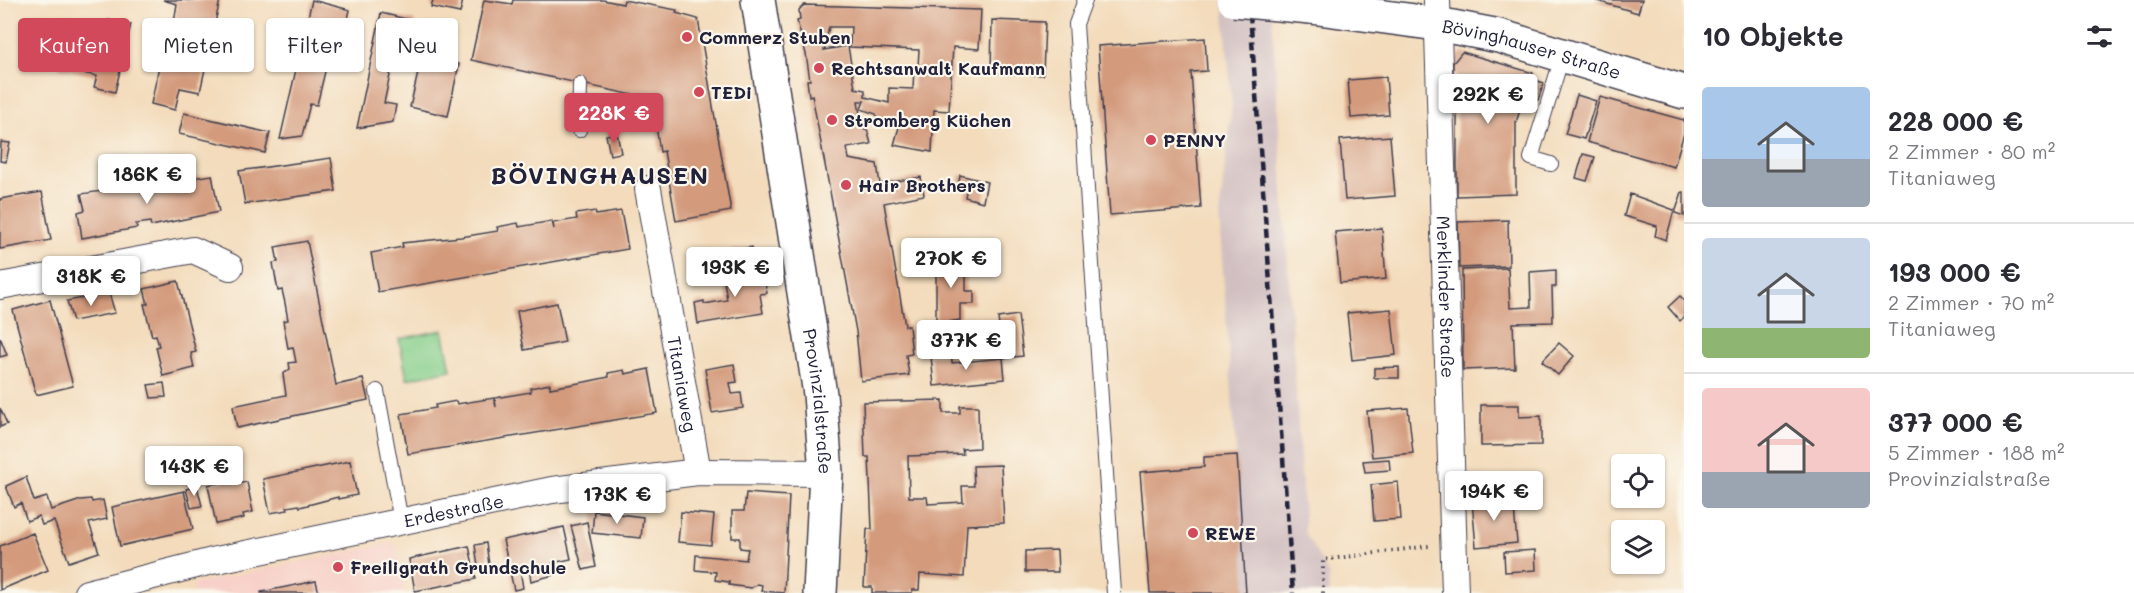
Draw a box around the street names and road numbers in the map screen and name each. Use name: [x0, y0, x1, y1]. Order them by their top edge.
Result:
street label: Bövinghauser Straße: [1440, 13, 1624, 84]
street label: Merklinder Straße: [1432, 215, 1460, 378]
street label: Provinzialstraße: [798, 327, 838, 475]
street label: Titaniaweg: [662, 334, 703, 434]
street label: Erdestraße: [402, 488, 506, 533]

